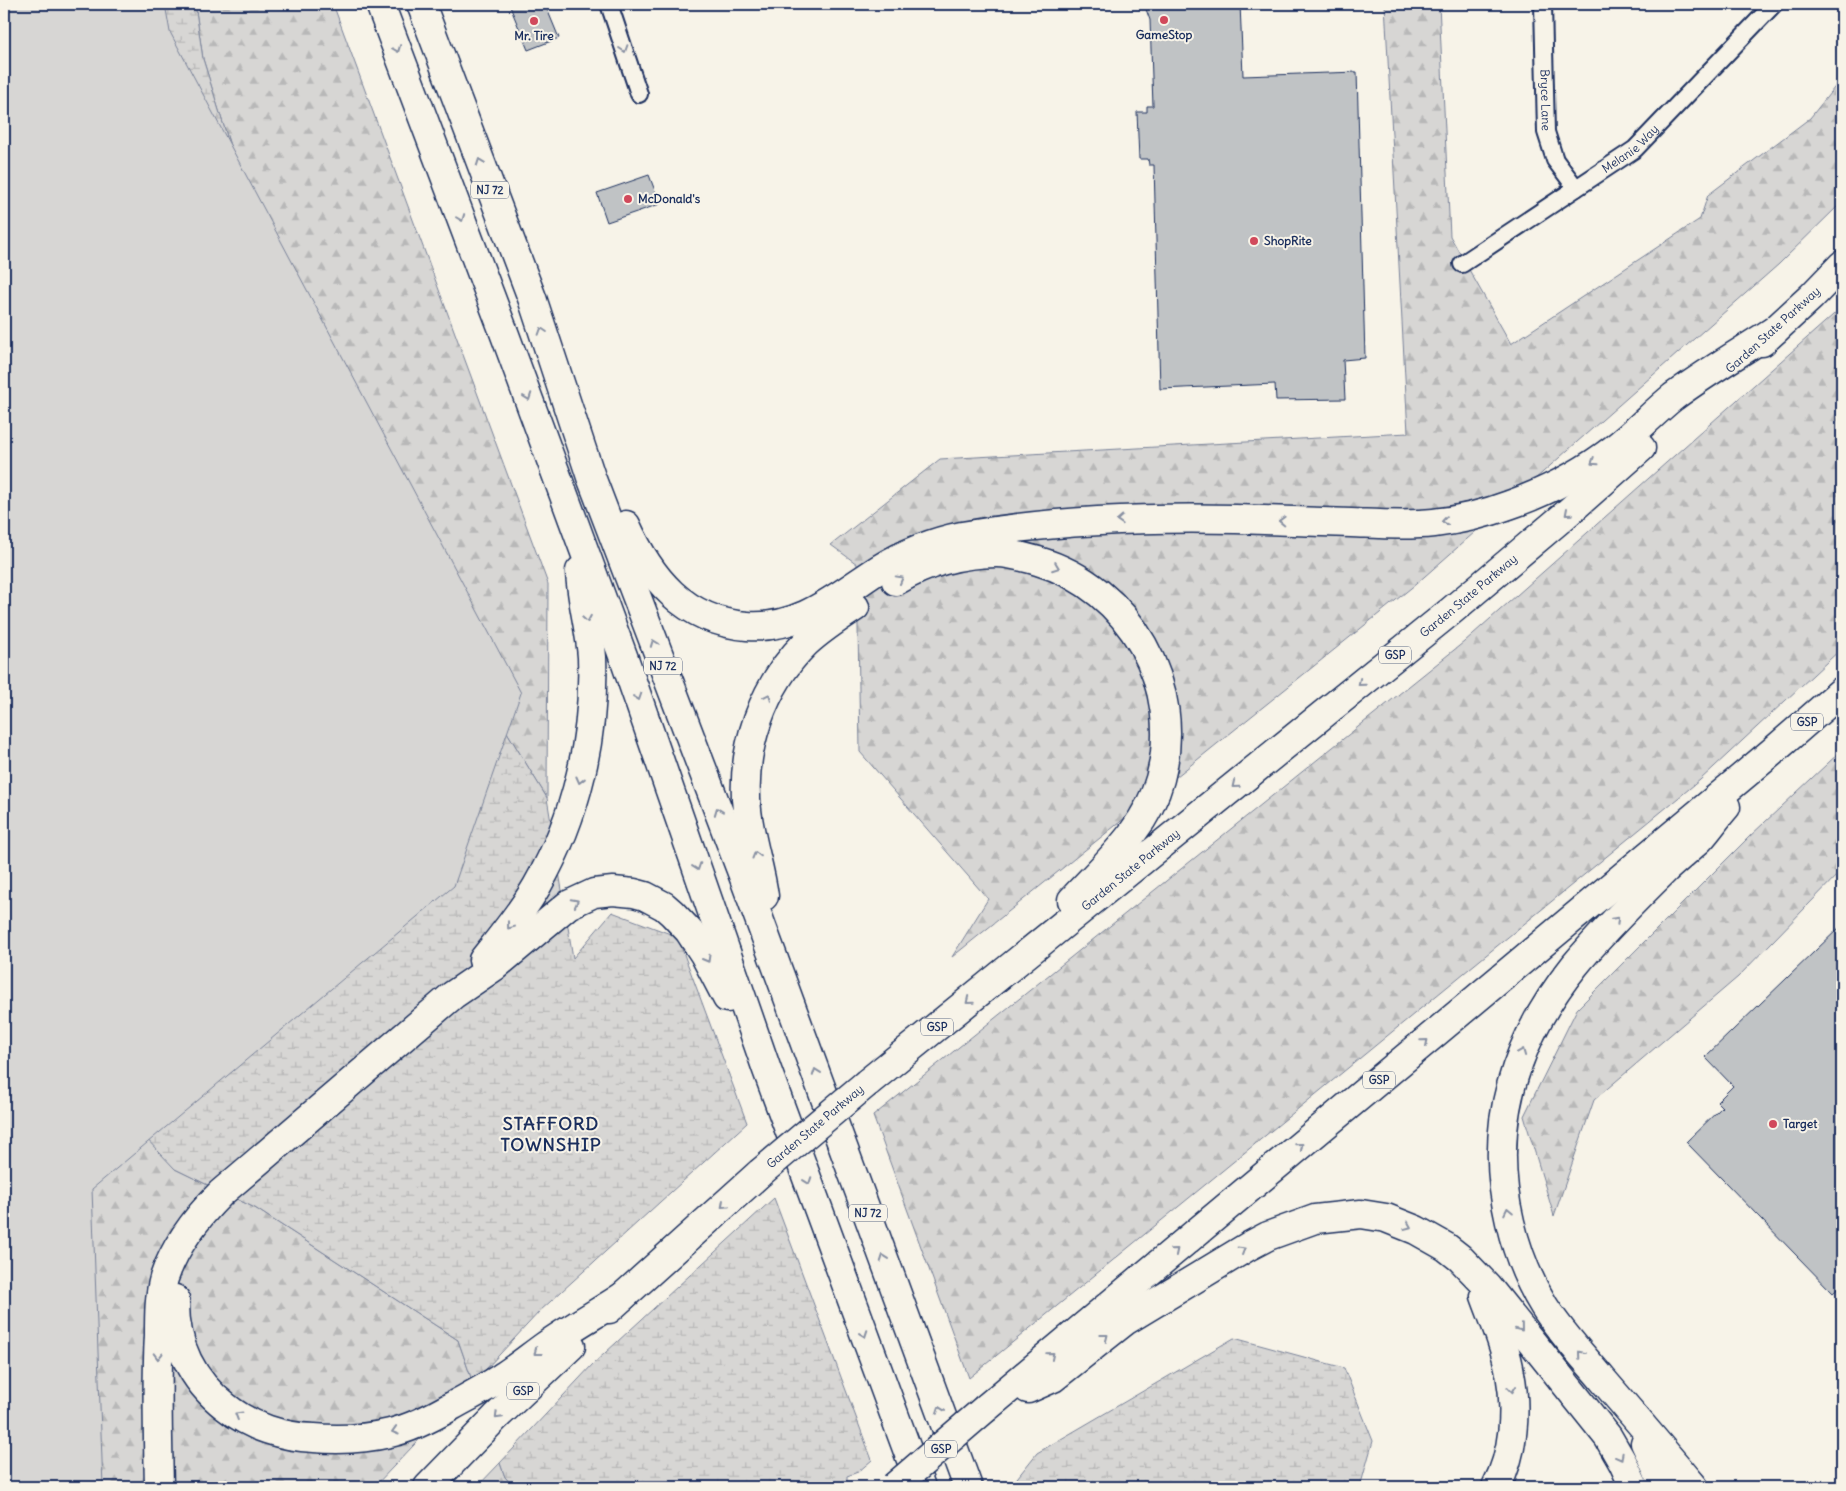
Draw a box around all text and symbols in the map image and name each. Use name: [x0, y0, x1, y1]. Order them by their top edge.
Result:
marker: GameStop: [1158, 14, 1170, 26]
marker: Mr. Tire: [528, 15, 540, 27]
place label: GameStop: [1136, 27, 1192, 43]
place label: Mr. Tire: [514, 28, 554, 43]
one-way arrow: [618, 44, 628, 52]
one-way arrow: [391, 45, 401, 53]
street label: Bryce Lane: [1538, 69, 1554, 131]
street label: Melanie Way: [1599, 121, 1661, 176]
one-way arrow: [476, 158, 486, 167]
road number: NJ 72: [471, 182, 509, 198]
place label: McDonald's: [638, 191, 701, 206]
marker: McDonald's: [622, 193, 634, 205]
one-way arrow: [455, 213, 465, 222]
place label: ShopRite: [1264, 233, 1312, 249]
marker: ShopRite: [1248, 235, 1260, 247]
street label: Garden State Parkway: [1722, 283, 1823, 376]
one-way arrow: [538, 327, 548, 335]
one-way arrow: [522, 392, 532, 400]
one-way arrow: [1591, 456, 1600, 465]
one-way arrow: [1564, 507, 1573, 516]
one-way arrow: [1116, 515, 1124, 526]
one-way arrow: [1278, 515, 1286, 526]
one-way arrow: [1440, 516, 1449, 526]
street label: Garden State Parkway: [1416, 551, 1520, 640]
one-way arrow: [1051, 561, 1060, 571]
one-way arrow: [894, 575, 903, 585]
one-way arrow: [581, 615, 591, 624]
one-way arrow: [650, 639, 660, 647]
road number: GSP: [1379, 646, 1411, 664]
road number: NJ 72: [644, 658, 682, 674]
one-way arrow: [1358, 677, 1367, 685]
one-way arrow: [632, 692, 642, 701]
one-way arrow: [762, 693, 772, 702]
road number: GSP: [1791, 714, 1823, 730]
one-way arrow: [575, 776, 586, 785]
one-way arrow: [1232, 780, 1241, 788]
one-way arrow: [714, 807, 725, 816]
street label: Garden State Parkway: [1078, 825, 1183, 914]
one-way arrow: [752, 851, 762, 859]
one-way arrow: [691, 862, 701, 871]
one-way arrow: [569, 898, 578, 908]
one-way arrow: [1610, 917, 1619, 926]
one-way arrow: [507, 920, 516, 930]
one-way arrow: [700, 954, 710, 963]
one-way arrow: [966, 995, 975, 1003]
road number: GSP: [921, 1019, 953, 1036]
one-way arrow: [1419, 1039, 1428, 1048]
one-way arrow: [1517, 1048, 1527, 1056]
one-way arrow: [812, 1068, 822, 1077]
road number: GSP: [1363, 1072, 1395, 1088]
street label: Garden State Parkway: [763, 1081, 866, 1171]
district label: STAFFORD TOWNSHIP: [500, 1112, 602, 1156]
place label: Target: [1783, 1116, 1818, 1132]
marker: Target: [1767, 1118, 1779, 1130]
one-way arrow: [1294, 1144, 1303, 1152]
one-way arrow: [802, 1176, 812, 1185]
one-way arrow: [720, 1199, 729, 1208]
road number: NJ 72: [849, 1204, 887, 1222]
one-way arrow: [1503, 1206, 1514, 1215]
one-way arrow: [1403, 1220, 1412, 1230]
one-way arrow: [1237, 1246, 1246, 1256]
one-way arrow: [1170, 1247, 1179, 1256]
one-way arrow: [880, 1254, 890, 1262]
one-way arrow: [1515, 1322, 1523, 1331]
one-way arrow: [858, 1329, 868, 1337]
one-way arrow: [1099, 1334, 1108, 1342]
one-way arrow: [533, 1347, 542, 1356]
one-way arrow: [1577, 1350, 1586, 1359]
one-way arrow: [1045, 1351, 1054, 1360]
one-way arrow: [153, 1352, 163, 1360]
road number: GSP: [507, 1382, 539, 1400]
one-way arrow: [1506, 1385, 1517, 1393]
one-way arrow: [936, 1406, 946, 1415]
one-way arrow: [495, 1410, 504, 1419]
one-way arrow: [235, 1412, 244, 1422]
one-way arrow: [392, 1425, 400, 1435]
road number: GSP: [925, 1440, 957, 1458]
one-way arrow: [1613, 1451, 1623, 1460]

